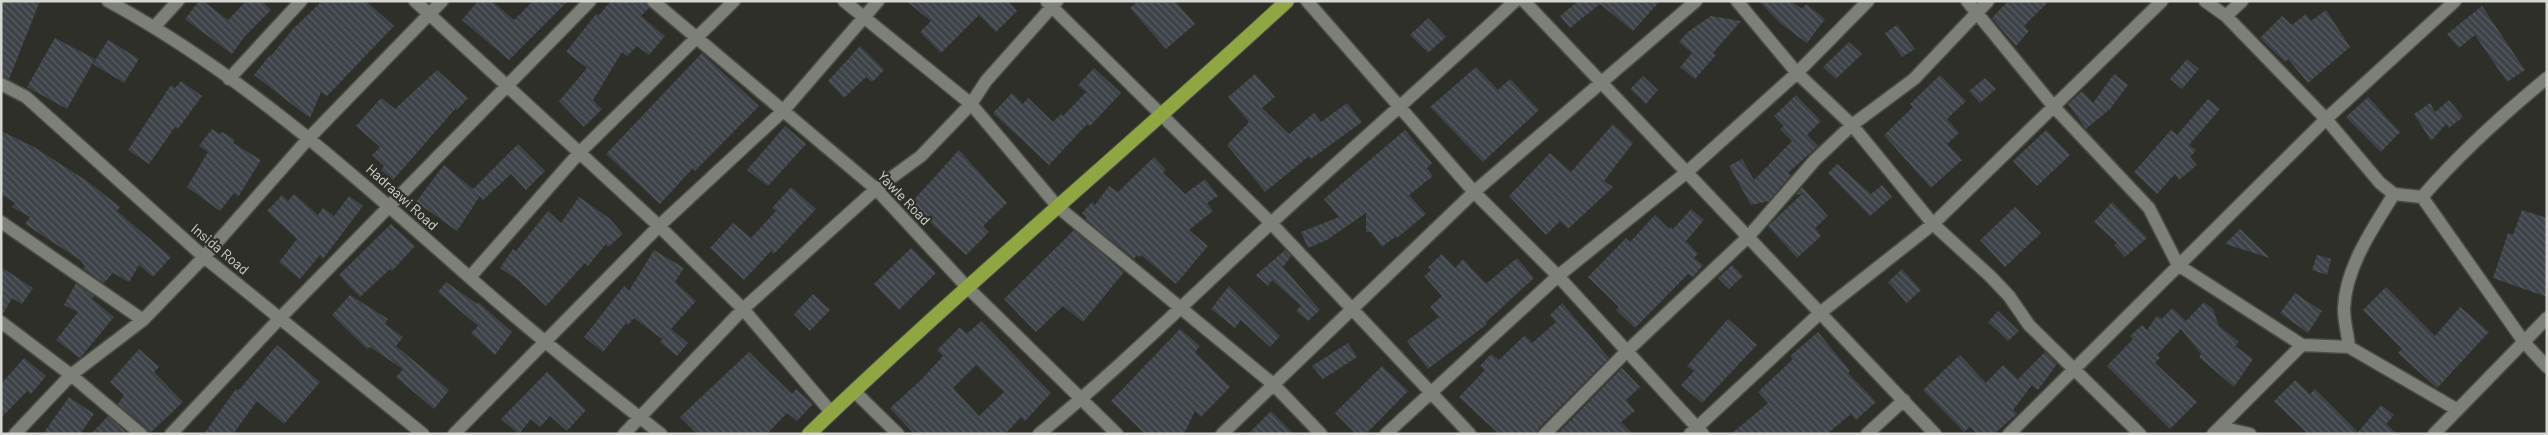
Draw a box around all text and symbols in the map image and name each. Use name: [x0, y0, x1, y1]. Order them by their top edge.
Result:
street label: Hadraawi Road: [363, 160, 442, 233]
street label: Yawle Road: [874, 167, 934, 228]
street label: Insida Road: [188, 220, 253, 278]

